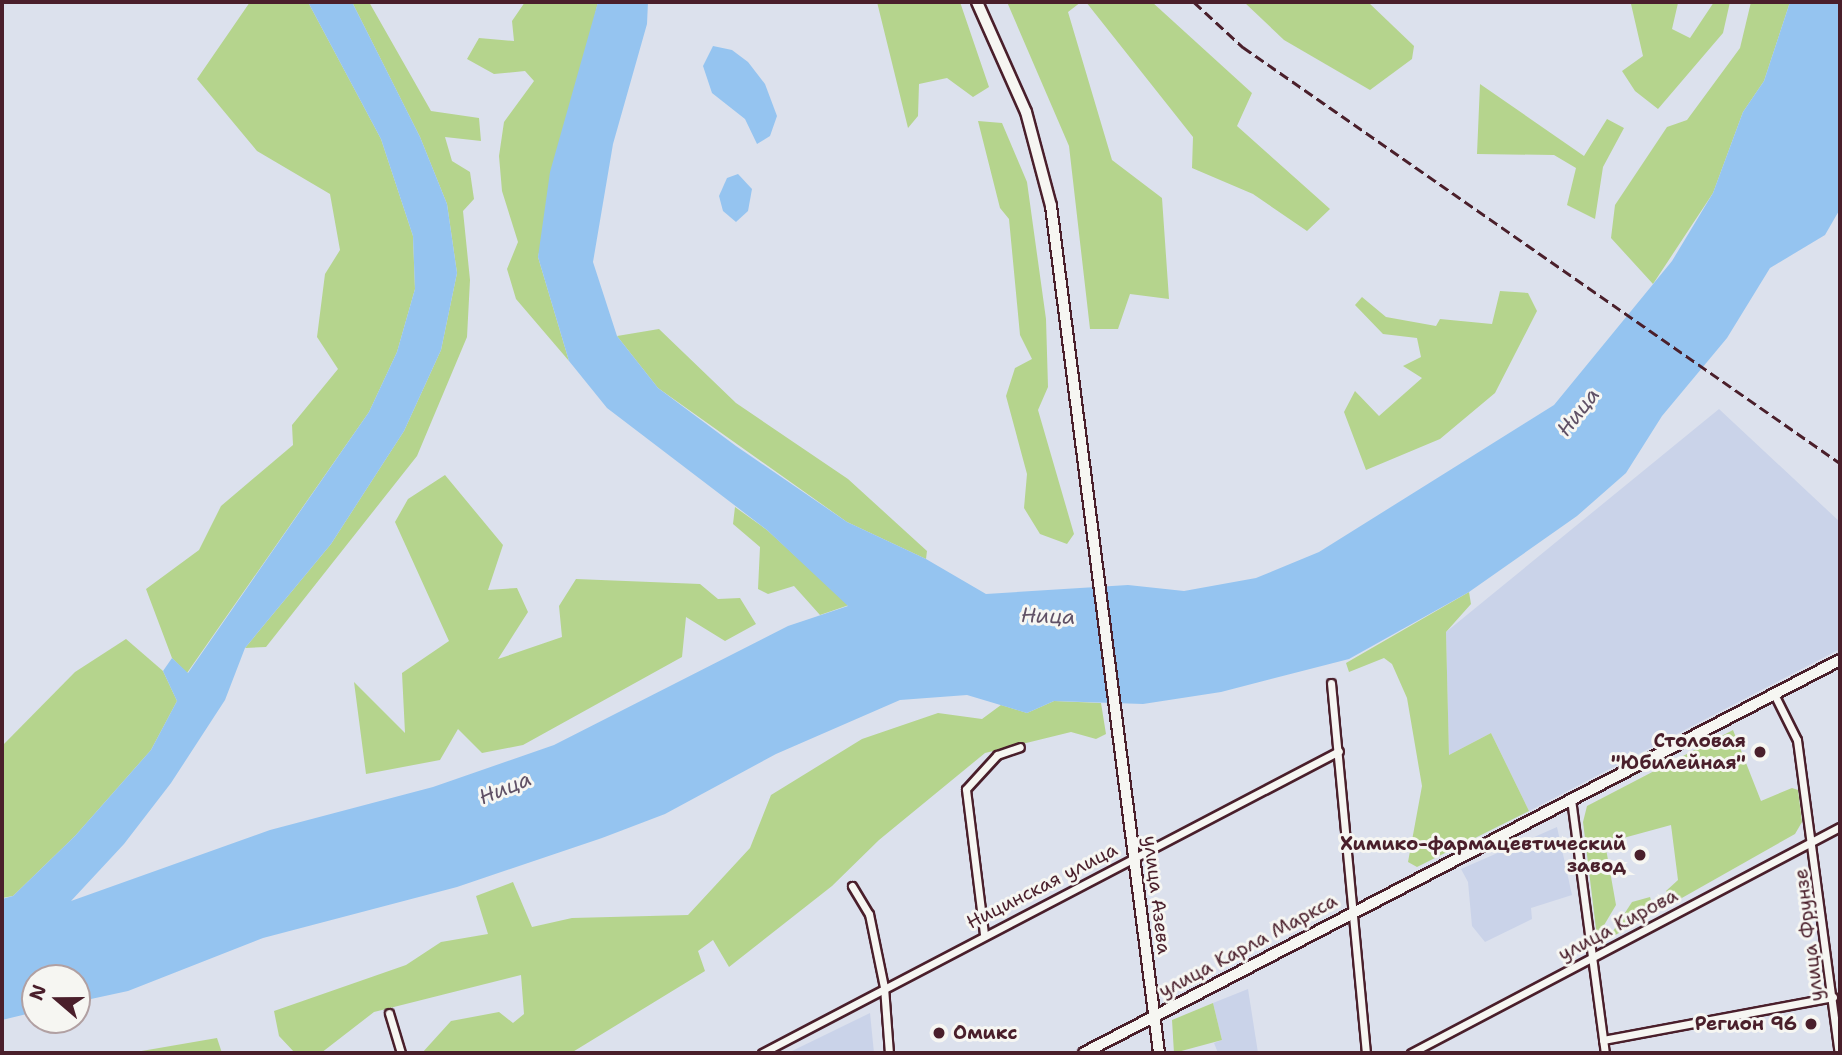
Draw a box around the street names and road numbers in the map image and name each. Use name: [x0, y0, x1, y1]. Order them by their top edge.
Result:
street label: улица Азева: [1138, 834, 1176, 956]
street label: Ницинская улица: [963, 838, 1121, 934]
street label: улица Фрунзе: [1790, 867, 1828, 1003]
street label: улица Кирова: [1554, 884, 1682, 966]
street label: улица Карла Маркса: [1155, 889, 1341, 1003]

